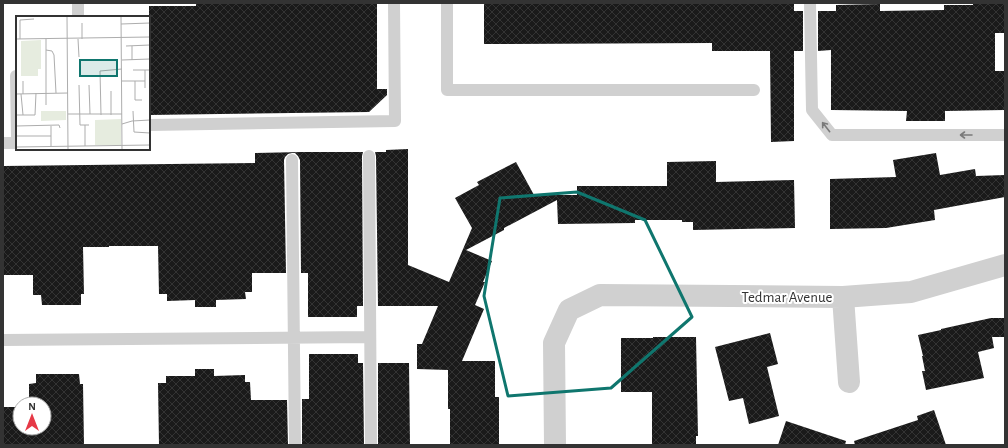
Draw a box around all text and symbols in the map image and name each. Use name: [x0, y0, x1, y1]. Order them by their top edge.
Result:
inset map: [16, 16, 150, 150]
one-way arrow: [821, 122, 830, 133]
one-way arrow: [960, 131, 973, 139]
street label: Tedmar Avenue: [742, 290, 833, 305]
north arrow: [12, 396, 52, 436]
text: N: [28, 401, 36, 412]

